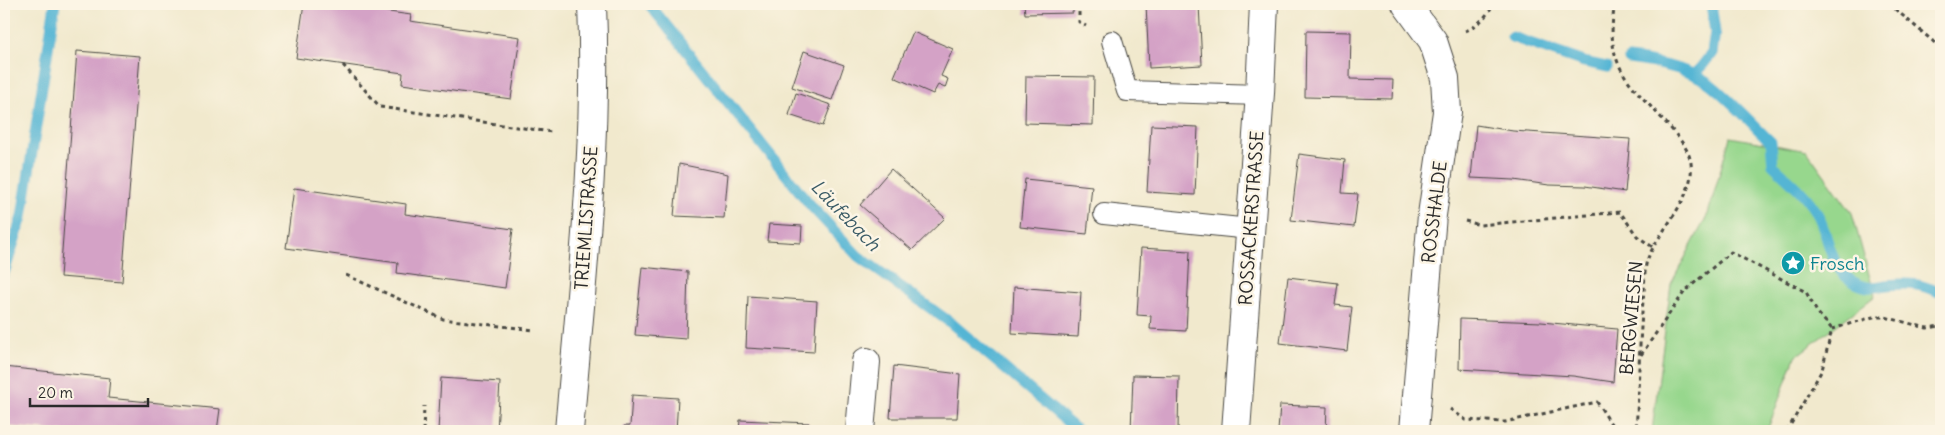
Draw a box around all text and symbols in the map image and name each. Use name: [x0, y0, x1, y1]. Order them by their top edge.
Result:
street label: ROSSACKERSTRASSE: [1233, 130, 1269, 306]
street label: TRIEMLISTRASSE: [569, 145, 603, 291]
street label: ROSSHALDE: [1416, 160, 1452, 264]
water label: Läufebach: [806, 174, 887, 256]
place icon: Frosch: [1780, 250, 1806, 276]
place label: Frosch: [1810, 252, 1864, 275]
street label: BERGWIESEN: [1615, 260, 1647, 376]
scale bar: [30, 375, 148, 407]
text: 20 m: [38, 383, 73, 402]

